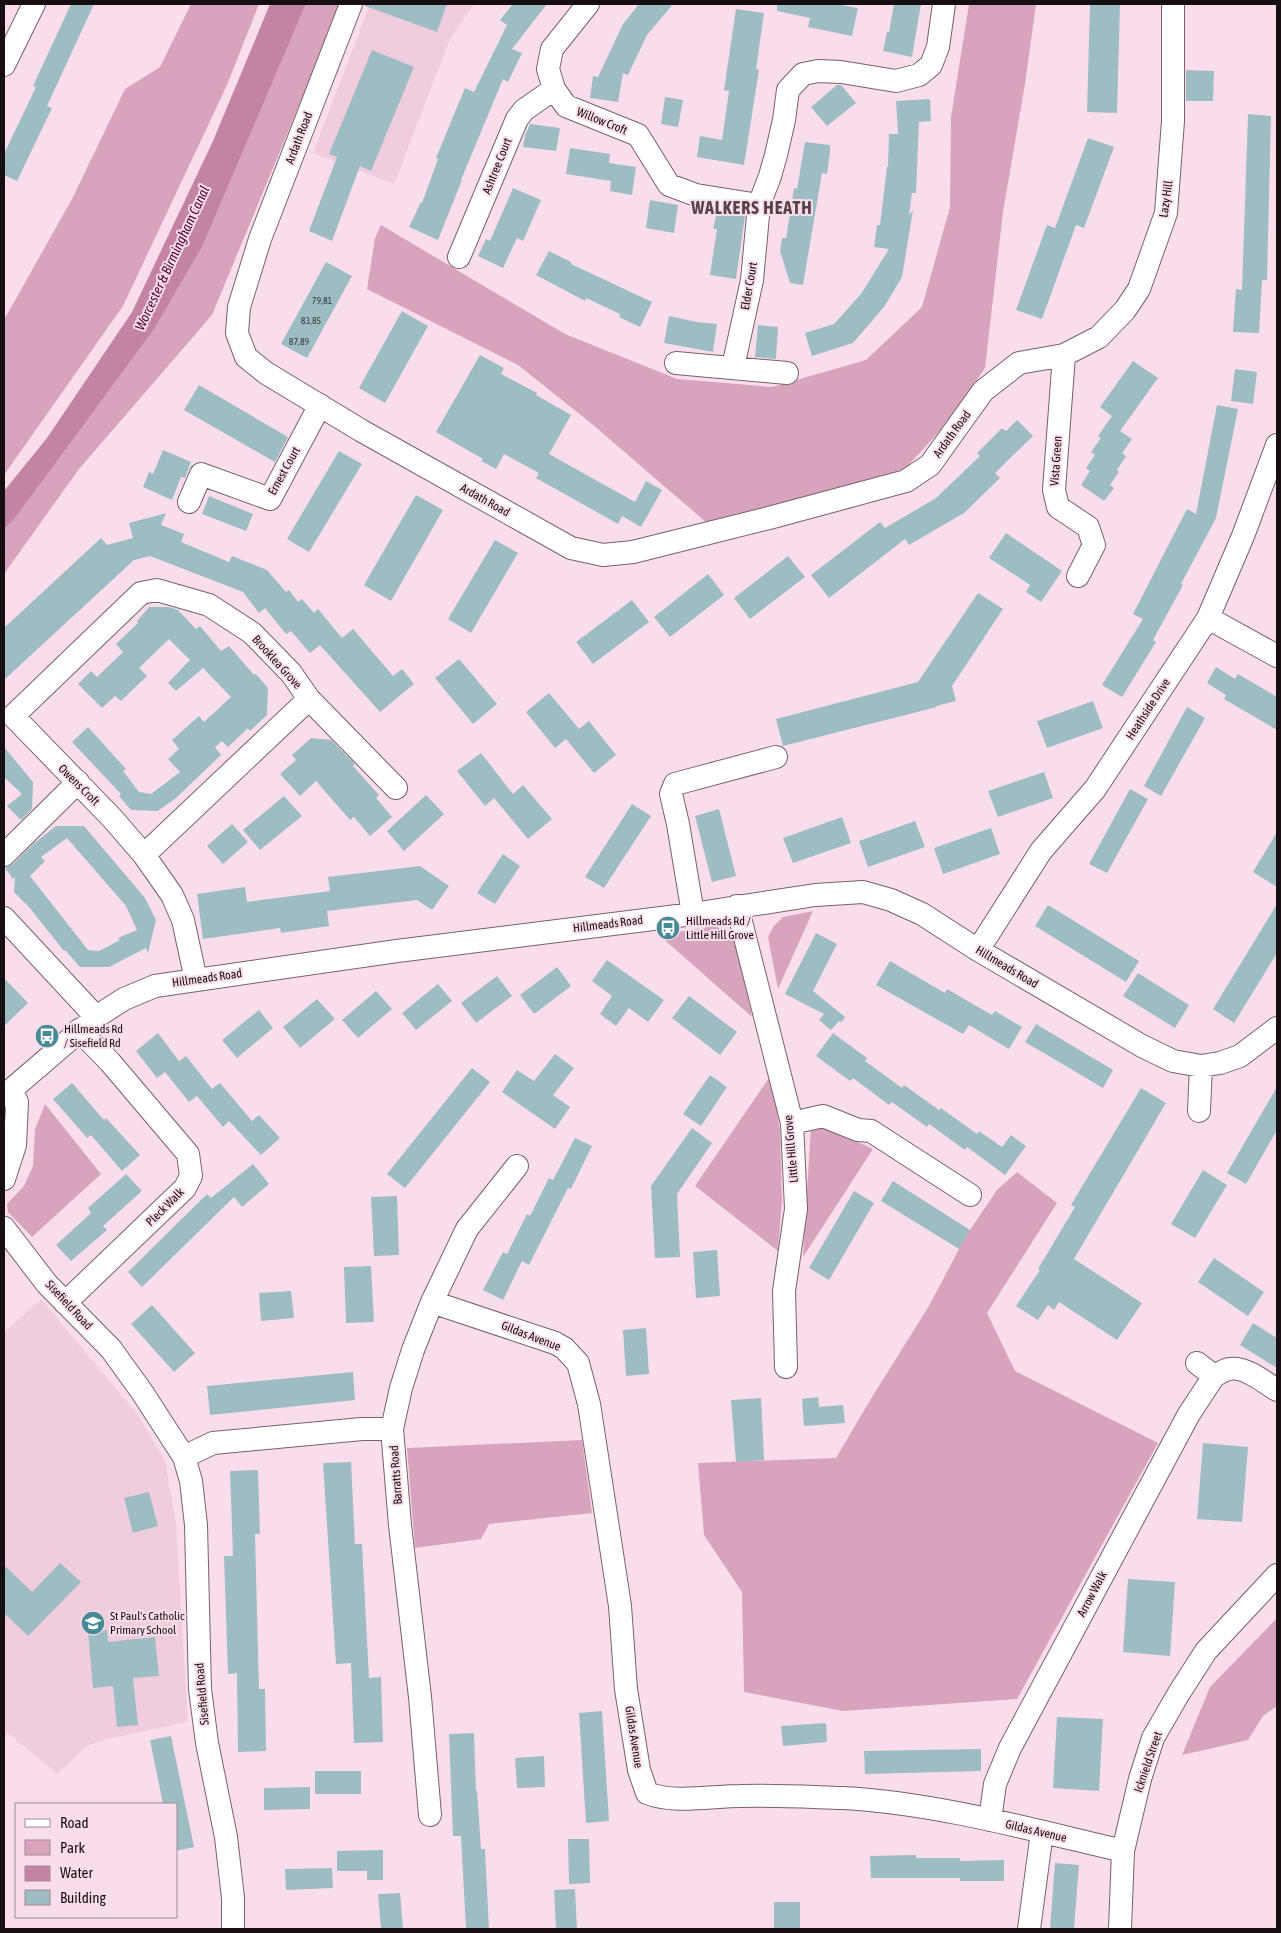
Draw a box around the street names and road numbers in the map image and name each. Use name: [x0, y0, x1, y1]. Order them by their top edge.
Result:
street label: Willow Croft: [575, 105, 630, 138]
street label: Ardath Road: [283, 110, 315, 166]
street label: Ashtree Court: [479, 135, 515, 196]
street label: Lazy Hill: [1156, 179, 1176, 218]
street label: Elder Court: [738, 261, 760, 311]
street label: Ardath Road: [930, 408, 974, 460]
street label: Vista Green: [1047, 436, 1065, 486]
street label: Ernest Court: [265, 444, 303, 498]
street label: Ardath Road: [458, 481, 512, 519]
street label: Brooklea Grove: [249, 632, 305, 692]
street label: Heathside Drive: [1123, 676, 1173, 742]
street label: Owens Croft: [55, 761, 103, 809]
street label: Hillmeads Road: [572, 913, 644, 935]
street label: Hillmeads Road: [973, 943, 1041, 991]
street label: Hillmeads Road: [171, 966, 243, 990]
street label: Little Hill Grove: [781, 1115, 801, 1183]
street label: Pleck Walk: [143, 1185, 187, 1229]
street label: Sisefield Road: [43, 1277, 95, 1333]
street label: Gildas Avenue: [499, 1318, 563, 1354]
street label: Barratts Road: [387, 1445, 405, 1505]
street label: Arrow Walk: [1074, 1568, 1110, 1619]
street label: Sisefield Road: [192, 1662, 212, 1726]
street label: Gildas Avenue: [622, 1705, 646, 1769]
street label: Icknield Street: [1131, 1729, 1165, 1794]
street label: Gildas Avenue: [1004, 1817, 1068, 1845]

